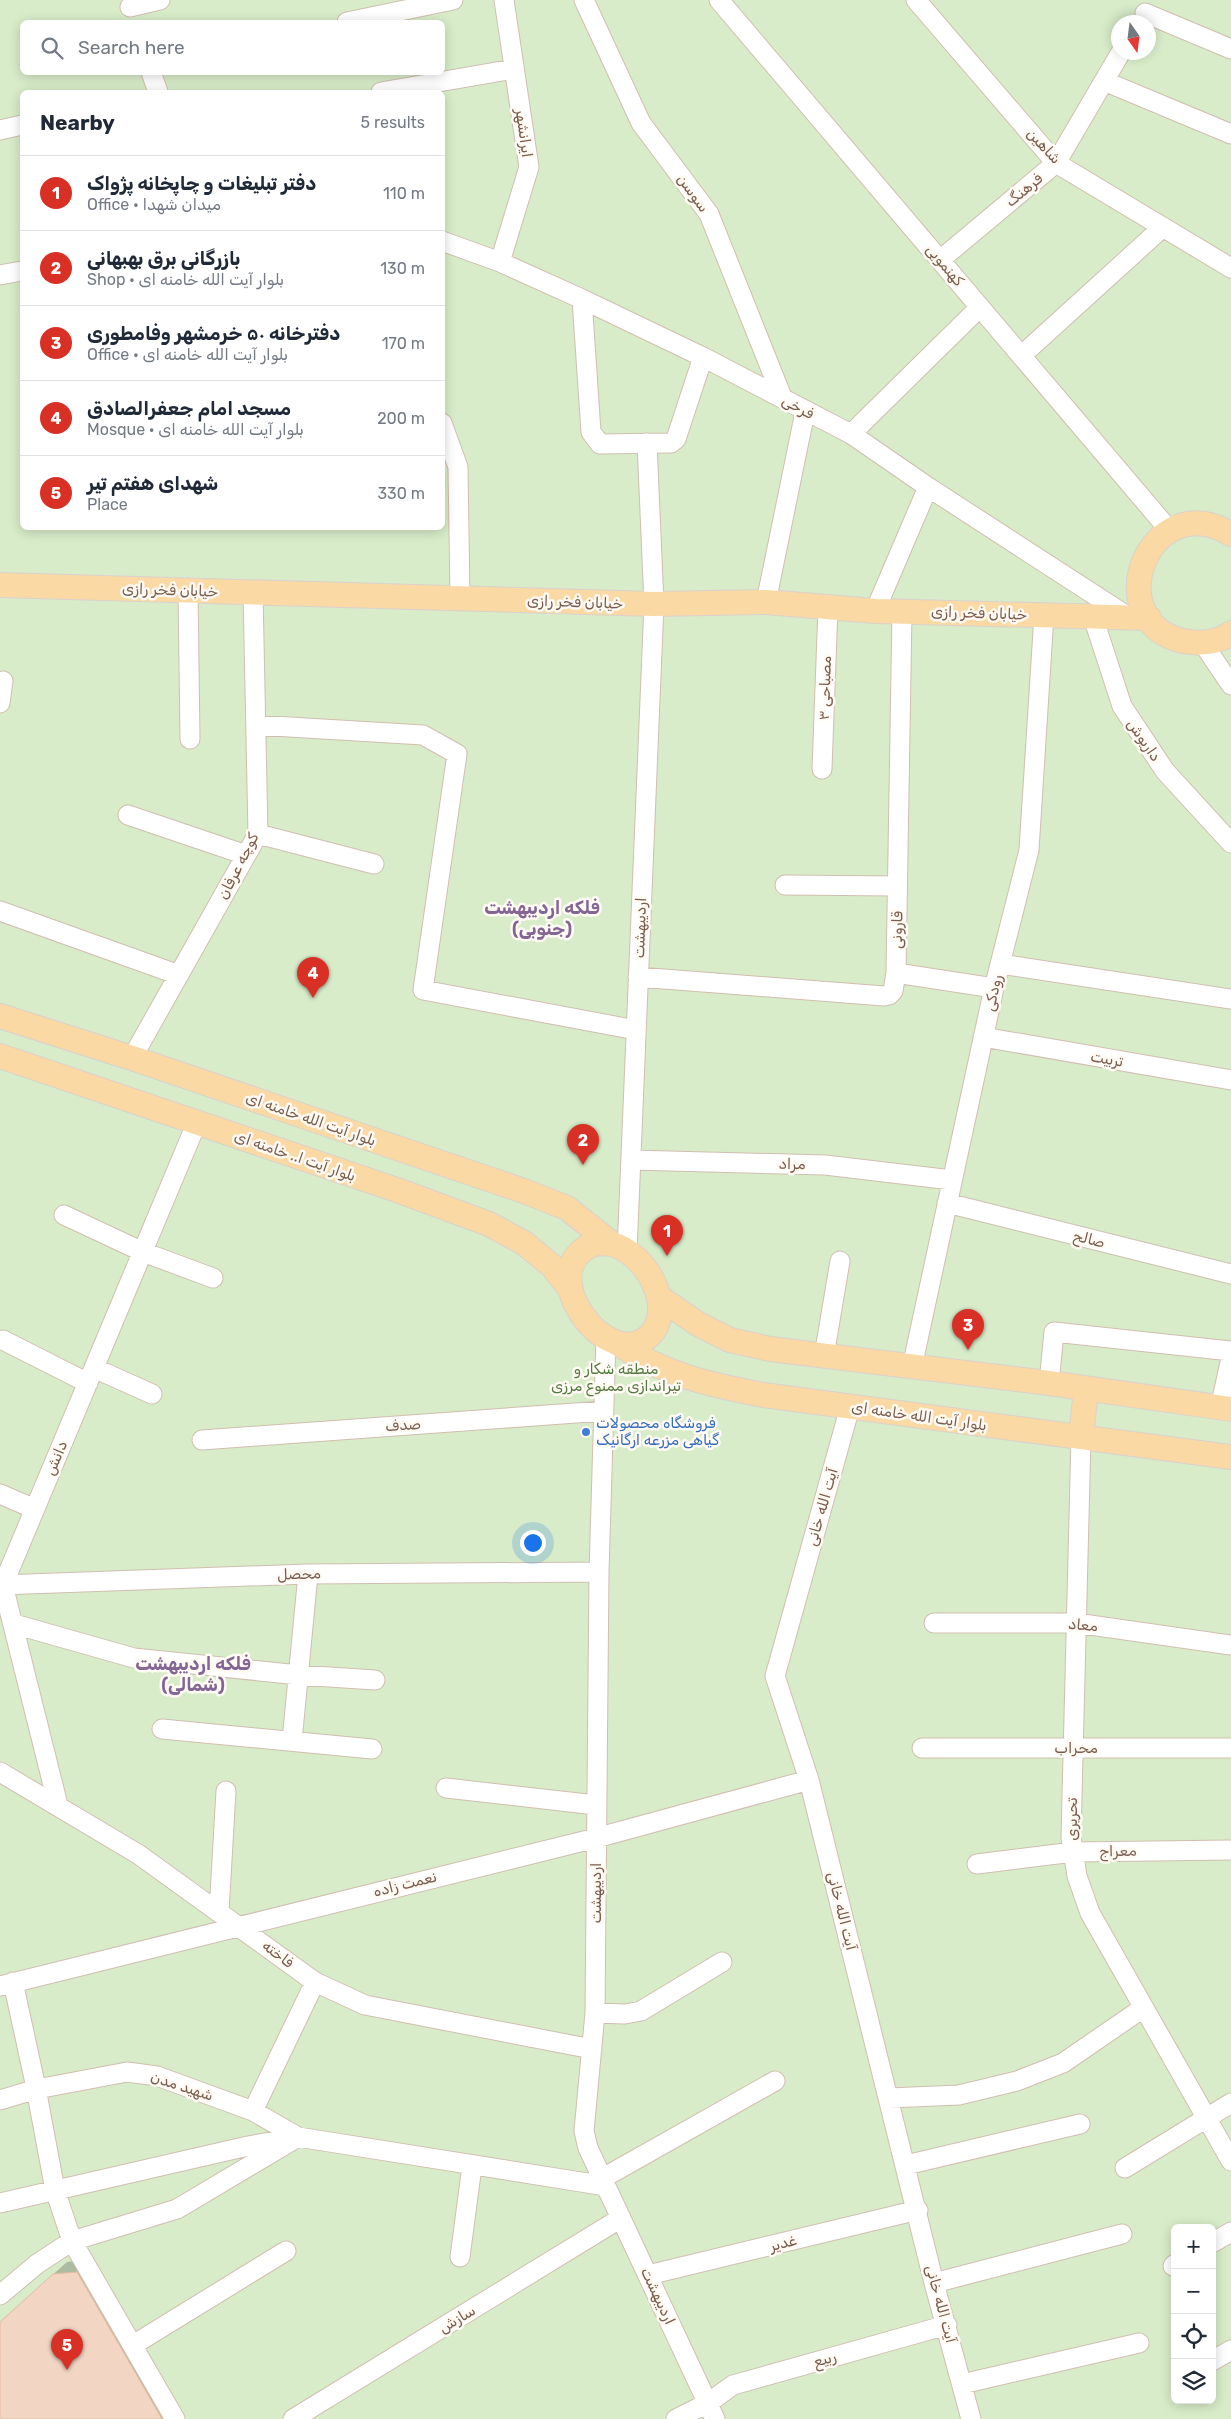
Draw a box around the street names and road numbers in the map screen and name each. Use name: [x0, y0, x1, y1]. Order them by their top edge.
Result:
street label: ایرانشهر: [512, 106, 536, 159]
street label: شاهین: [1023, 124, 1065, 168]
street label: فرهنگ: [1002, 169, 1046, 211]
street label: سوسن: [673, 170, 713, 216]
street label: کهنمویی: [922, 240, 968, 290]
street label: فرخی: [779, 391, 817, 423]
street label: خیابان فخر رازی: [122, 579, 218, 601]
street label: خیابان فخر رازی: [527, 591, 623, 613]
street label: خیابان فخر رازی: [931, 602, 1027, 624]
street label: مصباحی ۳: [815, 655, 835, 721]
street label: داریوش: [1123, 715, 1165, 765]
street label: کوچه عرفان: [214, 830, 263, 902]
street label: اردیبهشت: [630, 897, 650, 959]
street label: قارونی: [888, 911, 907, 949]
street label: رودکی: [980, 973, 1007, 1013]
street label: تربیت: [1089, 1047, 1125, 1071]
street label: بلوار آیت الله خامنه ای: [244, 1088, 378, 1150]
street label: بلوار آیت ا.. خامنه ای: [232, 1127, 358, 1185]
street label: مراد: [778, 1155, 806, 1173]
street label: صالح: [1071, 1226, 1107, 1254]
street label: بلوار آیت الله خامنه ای: [850, 1398, 988, 1434]
street label: صدف: [385, 1415, 421, 1435]
street label: دانش: [41, 1438, 71, 1478]
street label: آیت الله خانی: [802, 1465, 842, 1548]
street label: محصل: [277, 1564, 321, 1584]
street label: معاد: [1067, 1615, 1099, 1635]
street label: محراب: [1054, 1739, 1098, 1757]
street label: تحریری: [1063, 1797, 1081, 1841]
street label: معراج: [1099, 1842, 1137, 1862]
street label: اردیبهشت: [587, 1863, 605, 1923]
street label: نعمت زاده: [371, 1867, 439, 1901]
street label: آیت الله خانی: [824, 1870, 861, 1953]
street label: فاخته: [259, 1936, 297, 1972]
street label: شهید مدن: [148, 2067, 216, 2105]
street label: غدیر: [767, 2231, 798, 2255]
street label: آیت الله خانی: [922, 2263, 960, 2346]
street label: اردیبهشت: [637, 2265, 679, 2327]
street label: سازش: [435, 2301, 479, 2337]
street label: ربیع: [812, 2347, 839, 2373]

